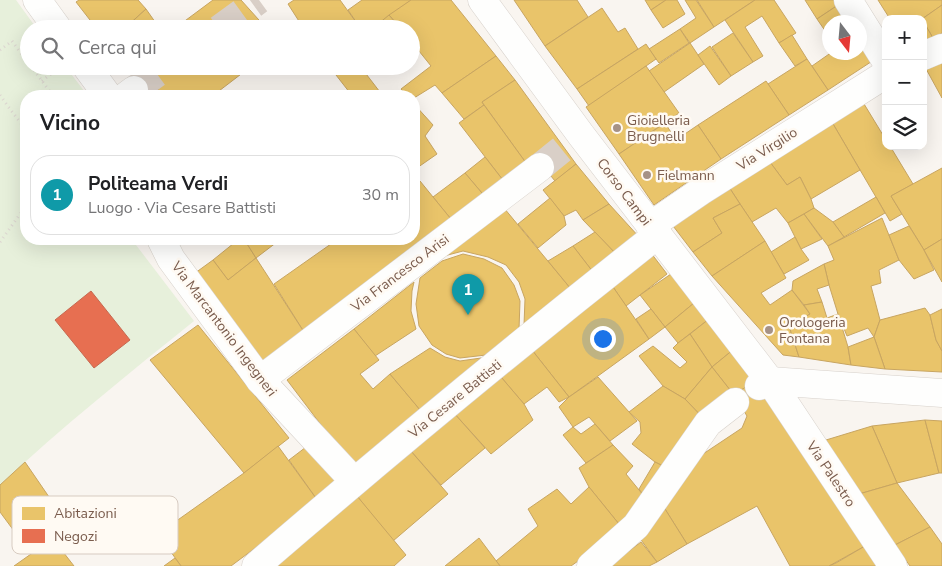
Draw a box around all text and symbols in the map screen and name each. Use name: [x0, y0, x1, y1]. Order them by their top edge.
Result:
north arrow: [822, 15, 867, 60]
map controls: [882, 15, 927, 150]
button: +: [882, 15, 927, 60]
search box: [20, 20, 420, 75]
icon: search: [38, 34, 66, 62]
text: Cerca qui: [78, 35, 157, 61]
button: −: [882, 60, 927, 105]
button: layers: [882, 105, 927, 150]
text: Vicino: [40, 109, 100, 137]
place label: Gioielleria Brugnelli: [627, 111, 690, 146]
marker: Gioielleria Brugnelli: [611, 122, 623, 134]
street label: Via Virgilio: [732, 123, 801, 176]
street label: Corso Campi: [592, 154, 656, 230]
place label: Fielmann: [657, 166, 715, 185]
marker: Fielmann: [641, 169, 653, 181]
text: Politeama Verdi: [88, 171, 228, 197]
text: 1: [52, 184, 62, 206]
text: 30 m: [362, 184, 399, 206]
text: Luogo · Via Cesare Battisti: [88, 197, 276, 219]
street label: Via Francesco Arisi: [346, 230, 453, 317]
street label: Via Marcantonio Ingegneri: [166, 257, 281, 400]
pin: 1: [452, 274, 484, 315]
place label: Orologeria Fontana: [779, 313, 846, 348]
marker: Orologeria Fontana: [763, 324, 775, 336]
your location: [590, 326, 616, 352]
street label: Via Cesare Battisti: [404, 355, 506, 443]
street label: Via Palestro: [801, 436, 860, 511]
legend: [12, 496, 178, 554]
text: Abitazioni: [54, 504, 117, 523]
text: Negozi: [54, 527, 97, 546]

